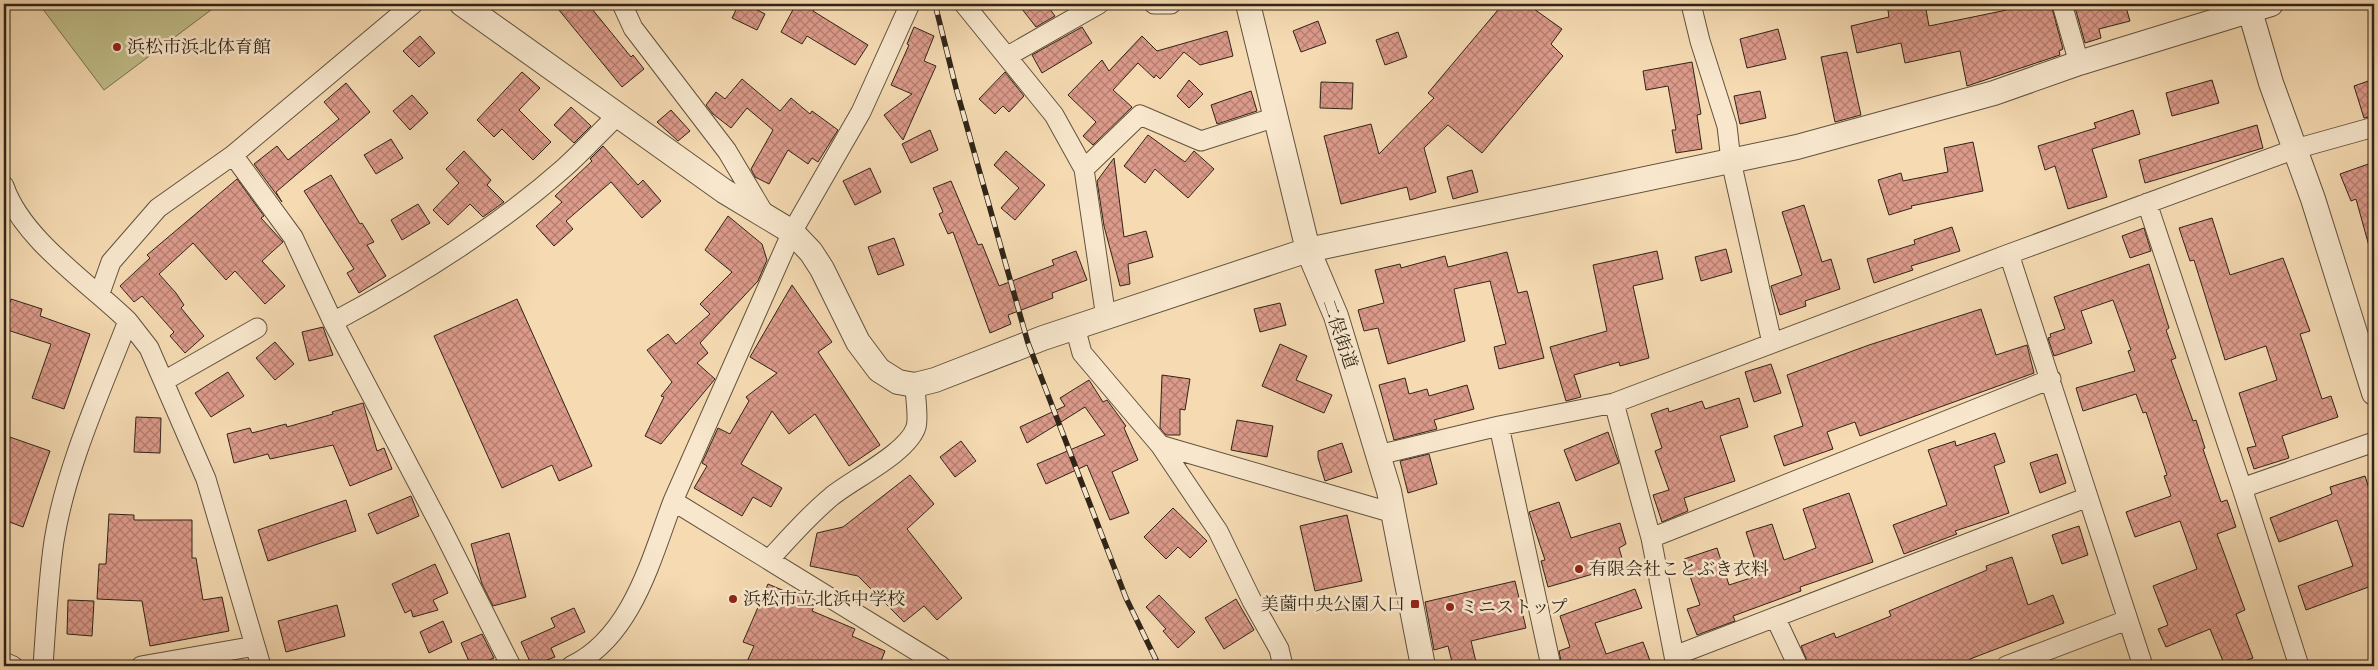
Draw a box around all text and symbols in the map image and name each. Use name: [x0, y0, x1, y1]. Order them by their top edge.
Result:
place label: 浜松市浜北体育館: [127, 35, 271, 59]
marker: 浜松市浜北体育館: [111, 41, 123, 53]
street label: 二俣街道: [1317, 296, 1363, 372]
place label: 有限会社ことぶき衣料: [1589, 557, 1769, 581]
marker: 有限会社ことぶき衣料: [1573, 563, 1585, 575]
place label: 浜松市立北浜中学校: [743, 587, 905, 611]
place label: 美薗中央公園入口: [1261, 592, 1405, 616]
marker: 浜松市立北浜中学校: [727, 593, 739, 605]
place label: ミニストップ: [1460, 595, 1567, 619]
marker: 美薗中央公園入口: [1409, 598, 1421, 610]
marker: ミニストップ: [1444, 601, 1456, 613]

